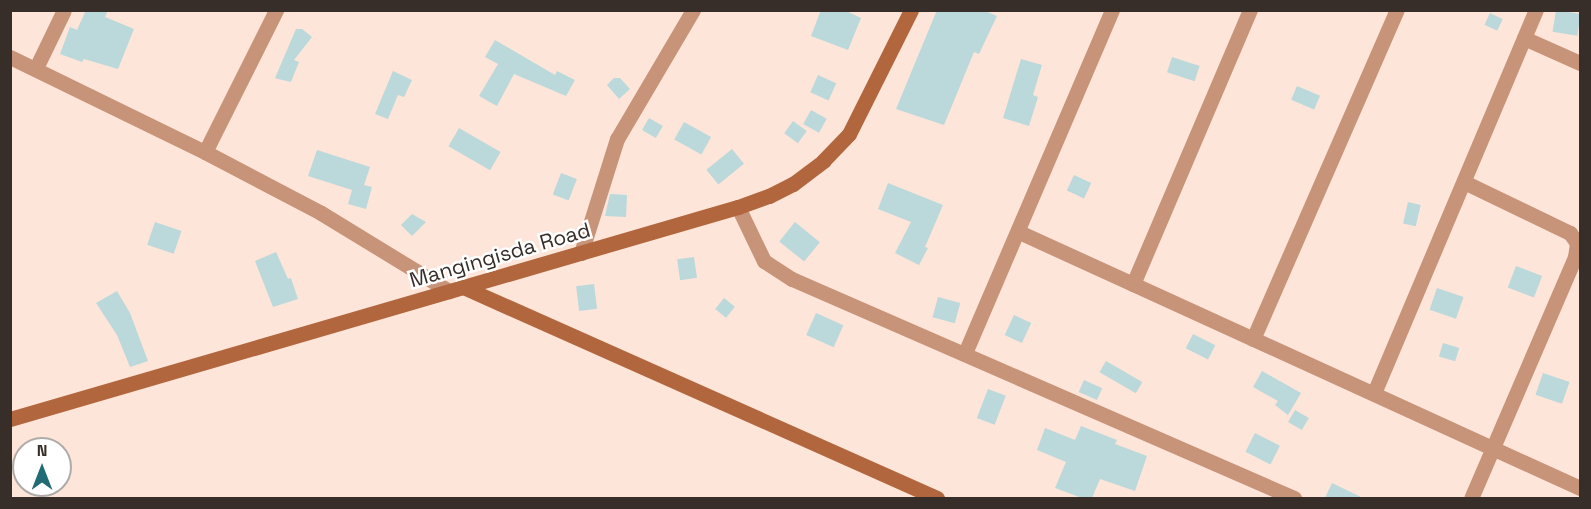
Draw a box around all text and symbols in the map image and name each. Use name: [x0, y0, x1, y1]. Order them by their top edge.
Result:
street label: Mangingisda Road: [407, 217, 593, 293]
north arrow: [12, 437, 72, 497]
text: N: [37, 440, 47, 461]

